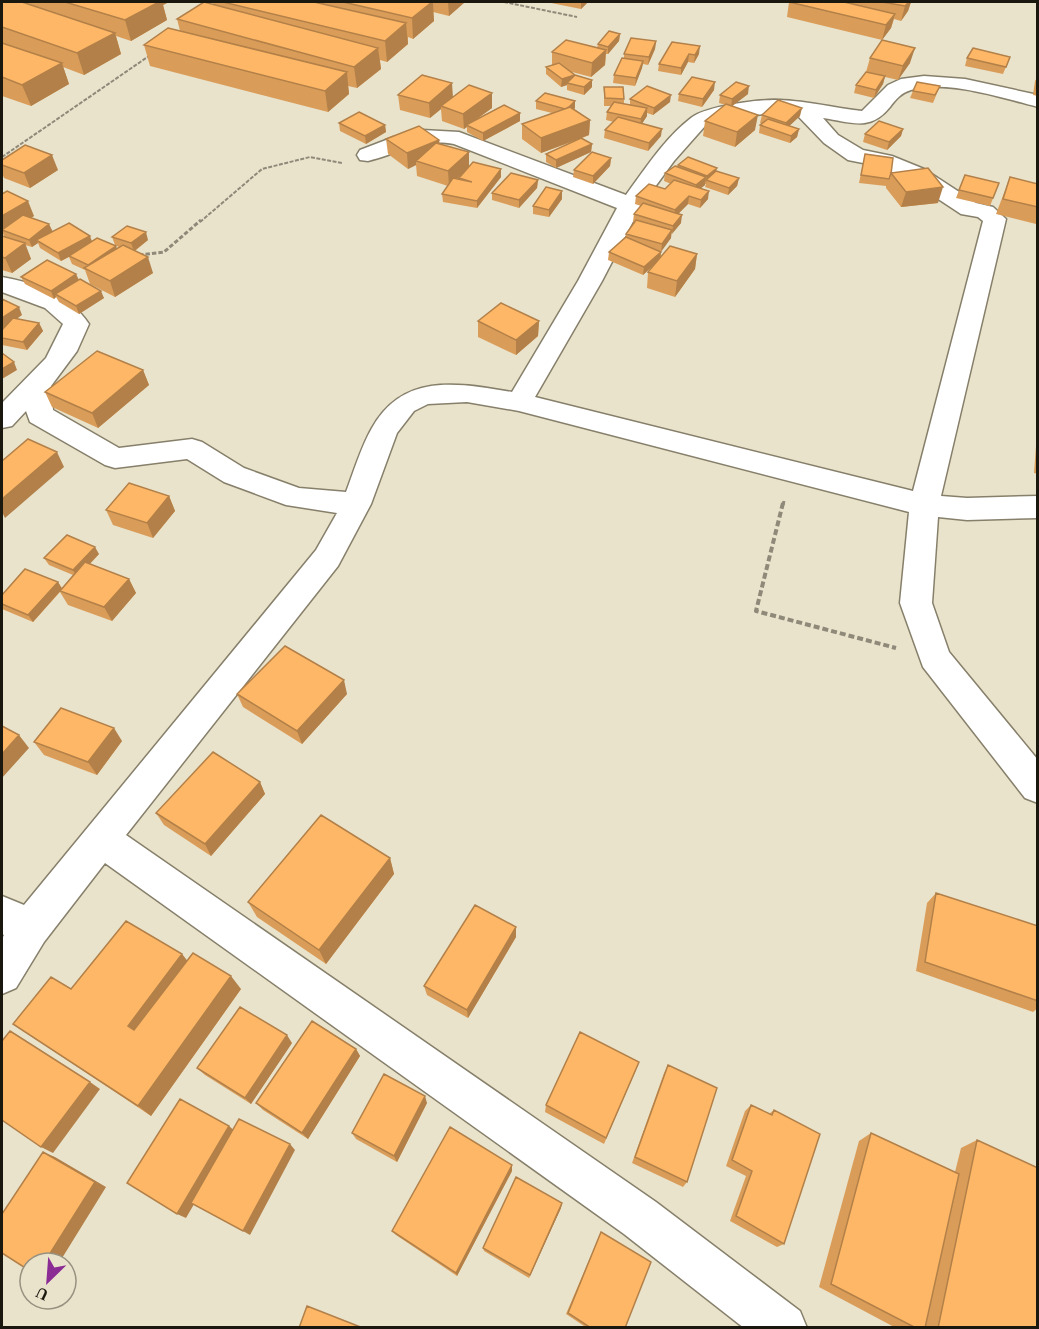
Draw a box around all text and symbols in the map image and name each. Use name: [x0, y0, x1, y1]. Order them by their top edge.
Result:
north arrow: [18, 1251, 78, 1311]
text: U: [33, 1284, 51, 1304]

